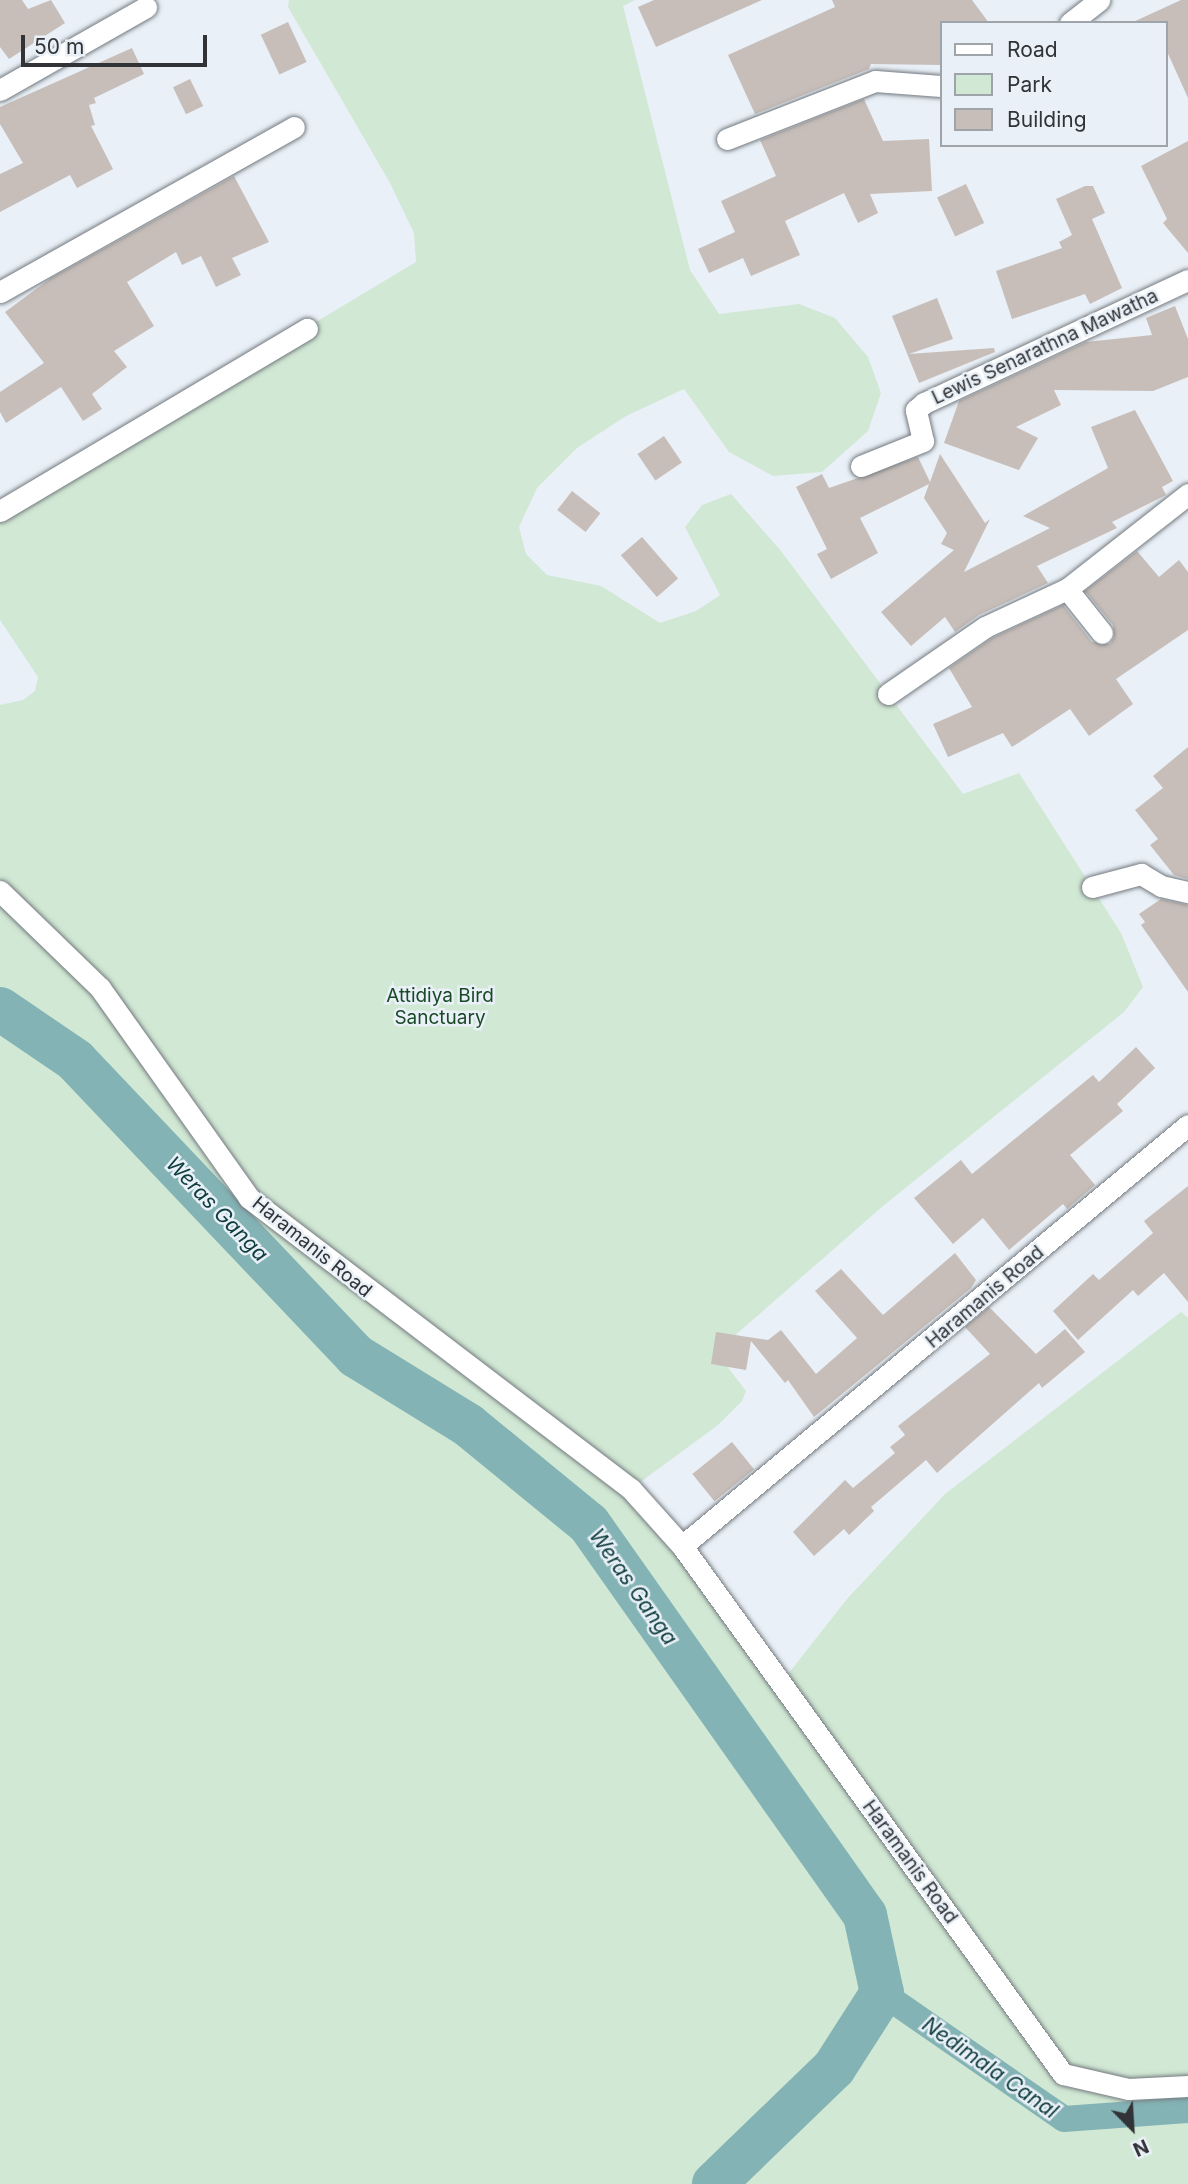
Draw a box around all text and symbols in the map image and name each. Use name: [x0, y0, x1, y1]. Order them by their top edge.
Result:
scale bar: [24, 21, 210, 65]
legend: [940, 21, 1167, 147]
text: 50 m: [34, 34, 84, 59]
text: Road: [1007, 37, 1058, 62]
text: Park: [1007, 72, 1052, 97]
text: Building: [1007, 107, 1087, 132]
street label: Lewis Senarathna Mawatha: [928, 285, 1162, 409]
park label: Attidiya Bird Sanctuary: [386, 985, 494, 1029]
water label: Weras Ganga: [161, 1151, 273, 1267]
street label: Haramanis Road: [248, 1192, 376, 1302]
street label: Haramanis Road: [921, 1241, 1049, 1353]
water label: Weras Ganga: [584, 1524, 682, 1650]
street label: Haramanis Road: [858, 1796, 962, 1928]
water label: Nedimala Canal: [917, 2012, 1063, 2124]
north arrow: [1097, 2093, 1167, 2163]
text: N: [1129, 2134, 1152, 2161]

